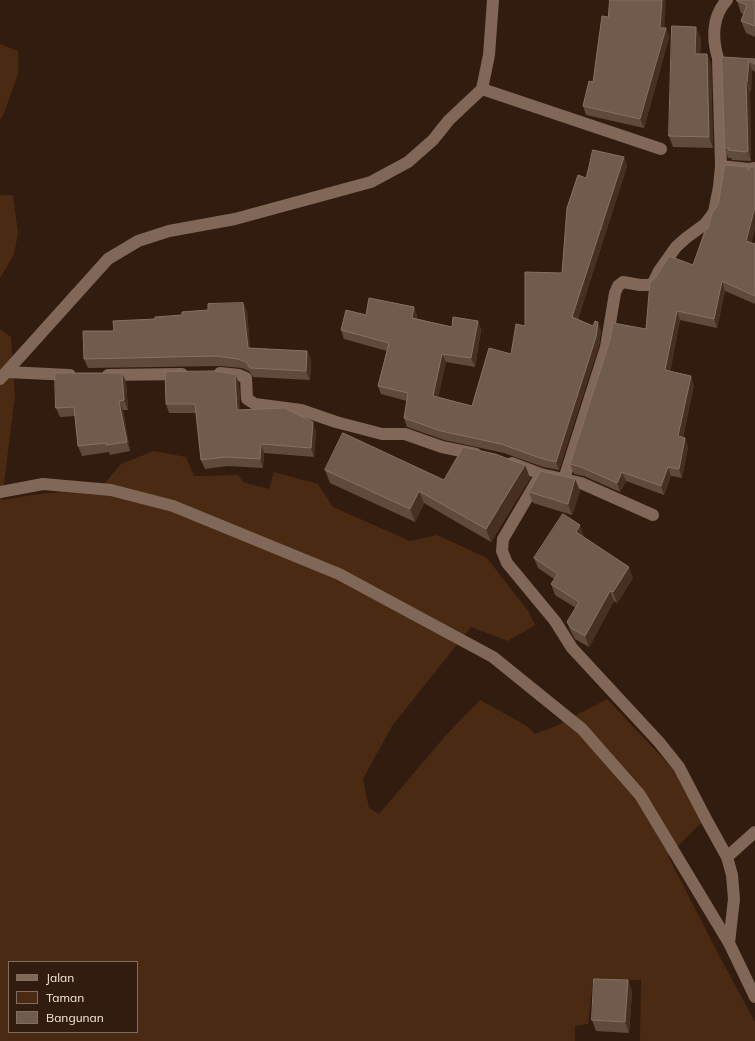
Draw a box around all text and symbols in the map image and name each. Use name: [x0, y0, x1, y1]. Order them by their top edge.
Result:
legend: [8, 961, 138, 1033]
text: Jalan: [46, 970, 74, 985]
text: Taman: [46, 990, 84, 1005]
text: Bangunan: [46, 1010, 104, 1025]

